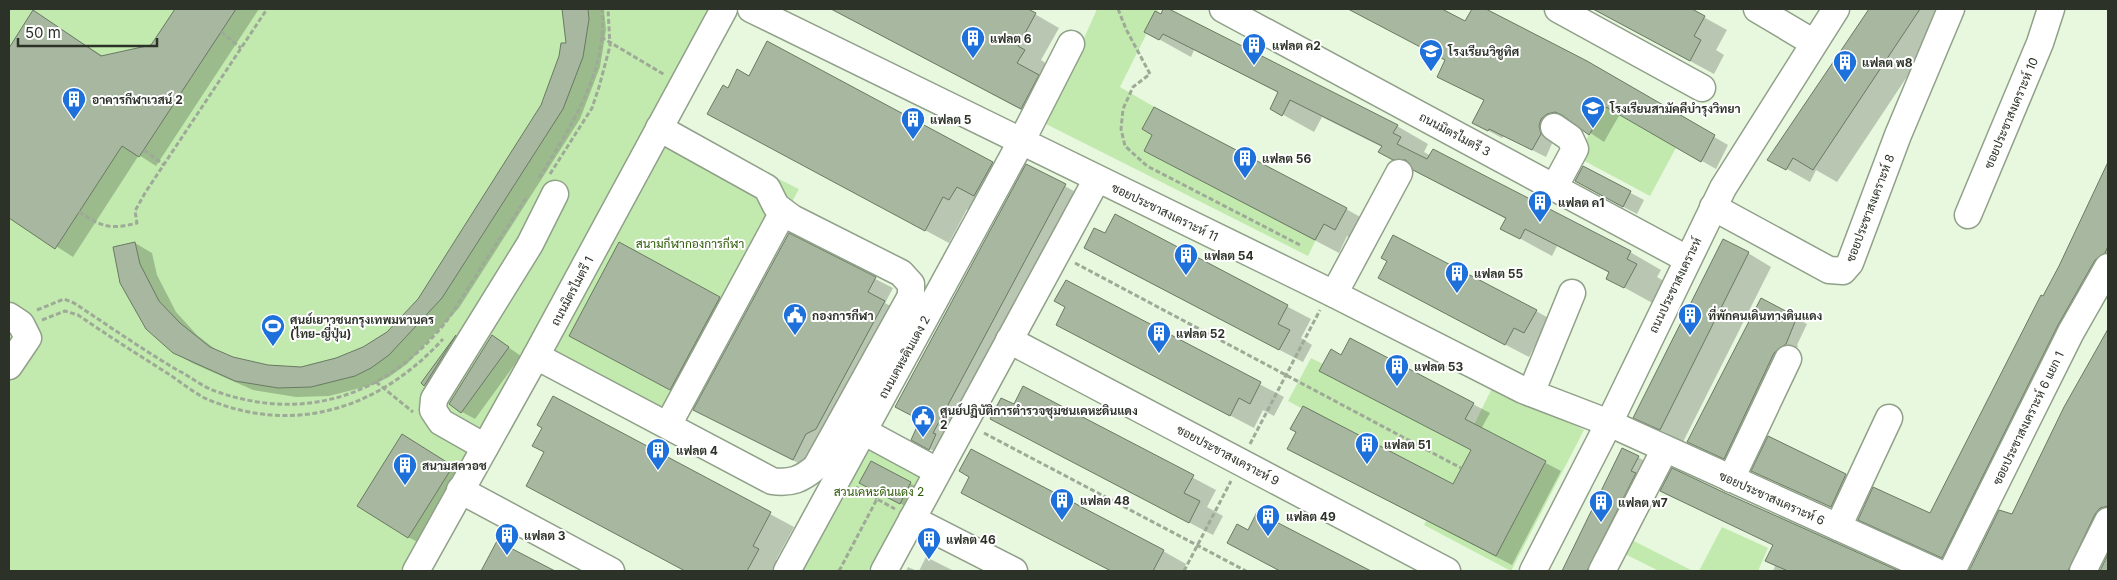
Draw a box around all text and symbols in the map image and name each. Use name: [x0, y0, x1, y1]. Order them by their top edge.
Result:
scale bar: [18, 15, 156, 47]
text: 50 m: [25, 23, 61, 42]
building icon: แฟลต 6: [960, 25, 986, 59]
place label: แฟลต 6: [990, 31, 1032, 46]
building icon: แฟลต ค2: [1241, 32, 1267, 66]
place label: แฟลต ค2: [1272, 38, 1321, 53]
school or university icon: โรงเรียนวิชูทิศ: [1418, 38, 1444, 72]
place label: โรงเรียนวิชูทิศ: [1447, 44, 1520, 60]
building icon: แฟลต พ8: [1832, 49, 1858, 83]
place label: แฟลต พ8: [1862, 55, 1913, 70]
street label: ซอยประชาสงเคราะห์ 10: [1981, 55, 2041, 171]
building icon: อาคารกีฬาเวสน์ 2: [61, 86, 87, 120]
place label: อาคารกีฬาเวสน์ 2: [92, 92, 183, 107]
school or university icon: โรงเรียนสามัคคีบํารุงวิทยา: [1580, 95, 1606, 129]
place label: โรงเรียนสามัคคีบํารุงวิทยา: [1609, 101, 1741, 117]
building icon: แฟลต 5: [900, 106, 926, 140]
street label: ถนนมิตรไมตรี 3: [1417, 109, 1493, 159]
place label: แฟลต 5: [930, 112, 972, 127]
building icon: แฟลต 56: [1232, 145, 1258, 179]
place label: แฟลต 56: [1262, 151, 1312, 166]
street label: ซอยประชาสงเคราะห์ 8: [1843, 152, 1897, 264]
street label: ซอยประชาสงเคราะห์ 11: [1109, 180, 1221, 244]
building icon: แฟลต ค1: [1527, 189, 1553, 223]
place label: แฟลต ค1: [1558, 195, 1605, 210]
street label: ถนนประชาสงเคราะห์: [1645, 235, 1705, 335]
park label: สนามกีฬากองการกีฬา: [636, 236, 744, 251]
building icon: แฟลต 54: [1173, 242, 1199, 276]
place label: แฟลต 54: [1204, 248, 1254, 263]
street label: ถนนมิตรไมตรี 1: [548, 254, 596, 328]
building icon: แฟลต 55: [1444, 260, 1470, 294]
place label: แฟลต 55: [1474, 266, 1524, 281]
public building icon: กองการกีฬา: [782, 302, 808, 336]
building icon: ที่พักคนเดินทางดินแดง: [1677, 302, 1703, 336]
place label: ที่พักคนเดินทางดินแดง: [1708, 305, 1823, 323]
place label: กองการกีฬา: [812, 308, 874, 323]
place label: ศูนย์เยาวชนกรุงเทพมหานคร (ไทย-ญี่ปุ่น): [290, 312, 434, 342]
sports icon: ศูนย์เยาวชนกรุงเทพมหานคร (ไทย-ญี่ปุ่น): [260, 313, 286, 347]
street label: ถนนเคหะดินแดง 2: [875, 313, 933, 401]
building icon: แฟลต 52: [1146, 320, 1172, 354]
place label: แฟลต 52: [1176, 326, 1225, 341]
street label: ซอยประชาสงเคราะห์ 6 แยก 1: [1989, 349, 2067, 487]
building icon: แฟลต 53: [1384, 353, 1410, 387]
place label: แฟลต 53: [1414, 359, 1464, 374]
place label: ศูนย์ปฏิบัติการตำรวจชุมชนเคหะดินแดง 2: [940, 403, 1138, 432]
public building icon: ศูนย์ปฏิบัติการตำรวจชุมชนเคหะดินแดง 2: [910, 404, 936, 438]
street label: ซอยประชาสงเคราะห์ 9: [1174, 422, 1282, 488]
building icon: แฟลต 51: [1354, 431, 1380, 465]
building icon: แฟลต 4: [645, 437, 671, 471]
place label: แฟลต 51: [1384, 437, 1431, 452]
place label: แฟลต 4: [676, 443, 718, 458]
building icon: สนามสควอช: [392, 452, 418, 486]
place label: สนามสควอช: [422, 458, 487, 473]
street label: ซอยประชาสงเคราะห์ 6: [1717, 468, 1827, 528]
park label: สวนเคหะดินแดง 2: [834, 484, 924, 499]
building icon: แฟลต 48: [1049, 487, 1075, 521]
building icon: แฟลต พ7: [1588, 489, 1614, 523]
place label: แฟลต 48: [1080, 493, 1130, 508]
place label: แฟลต พ7: [1618, 495, 1668, 510]
building icon: แฟลต 49: [1255, 503, 1281, 537]
place label: แฟลต 49: [1286, 509, 1336, 524]
building icon: แฟลต 3: [494, 522, 520, 556]
building icon: แฟลต 46: [916, 526, 942, 560]
place label: แฟลต 3: [524, 528, 566, 543]
place label: แฟลต 46: [946, 532, 996, 547]

